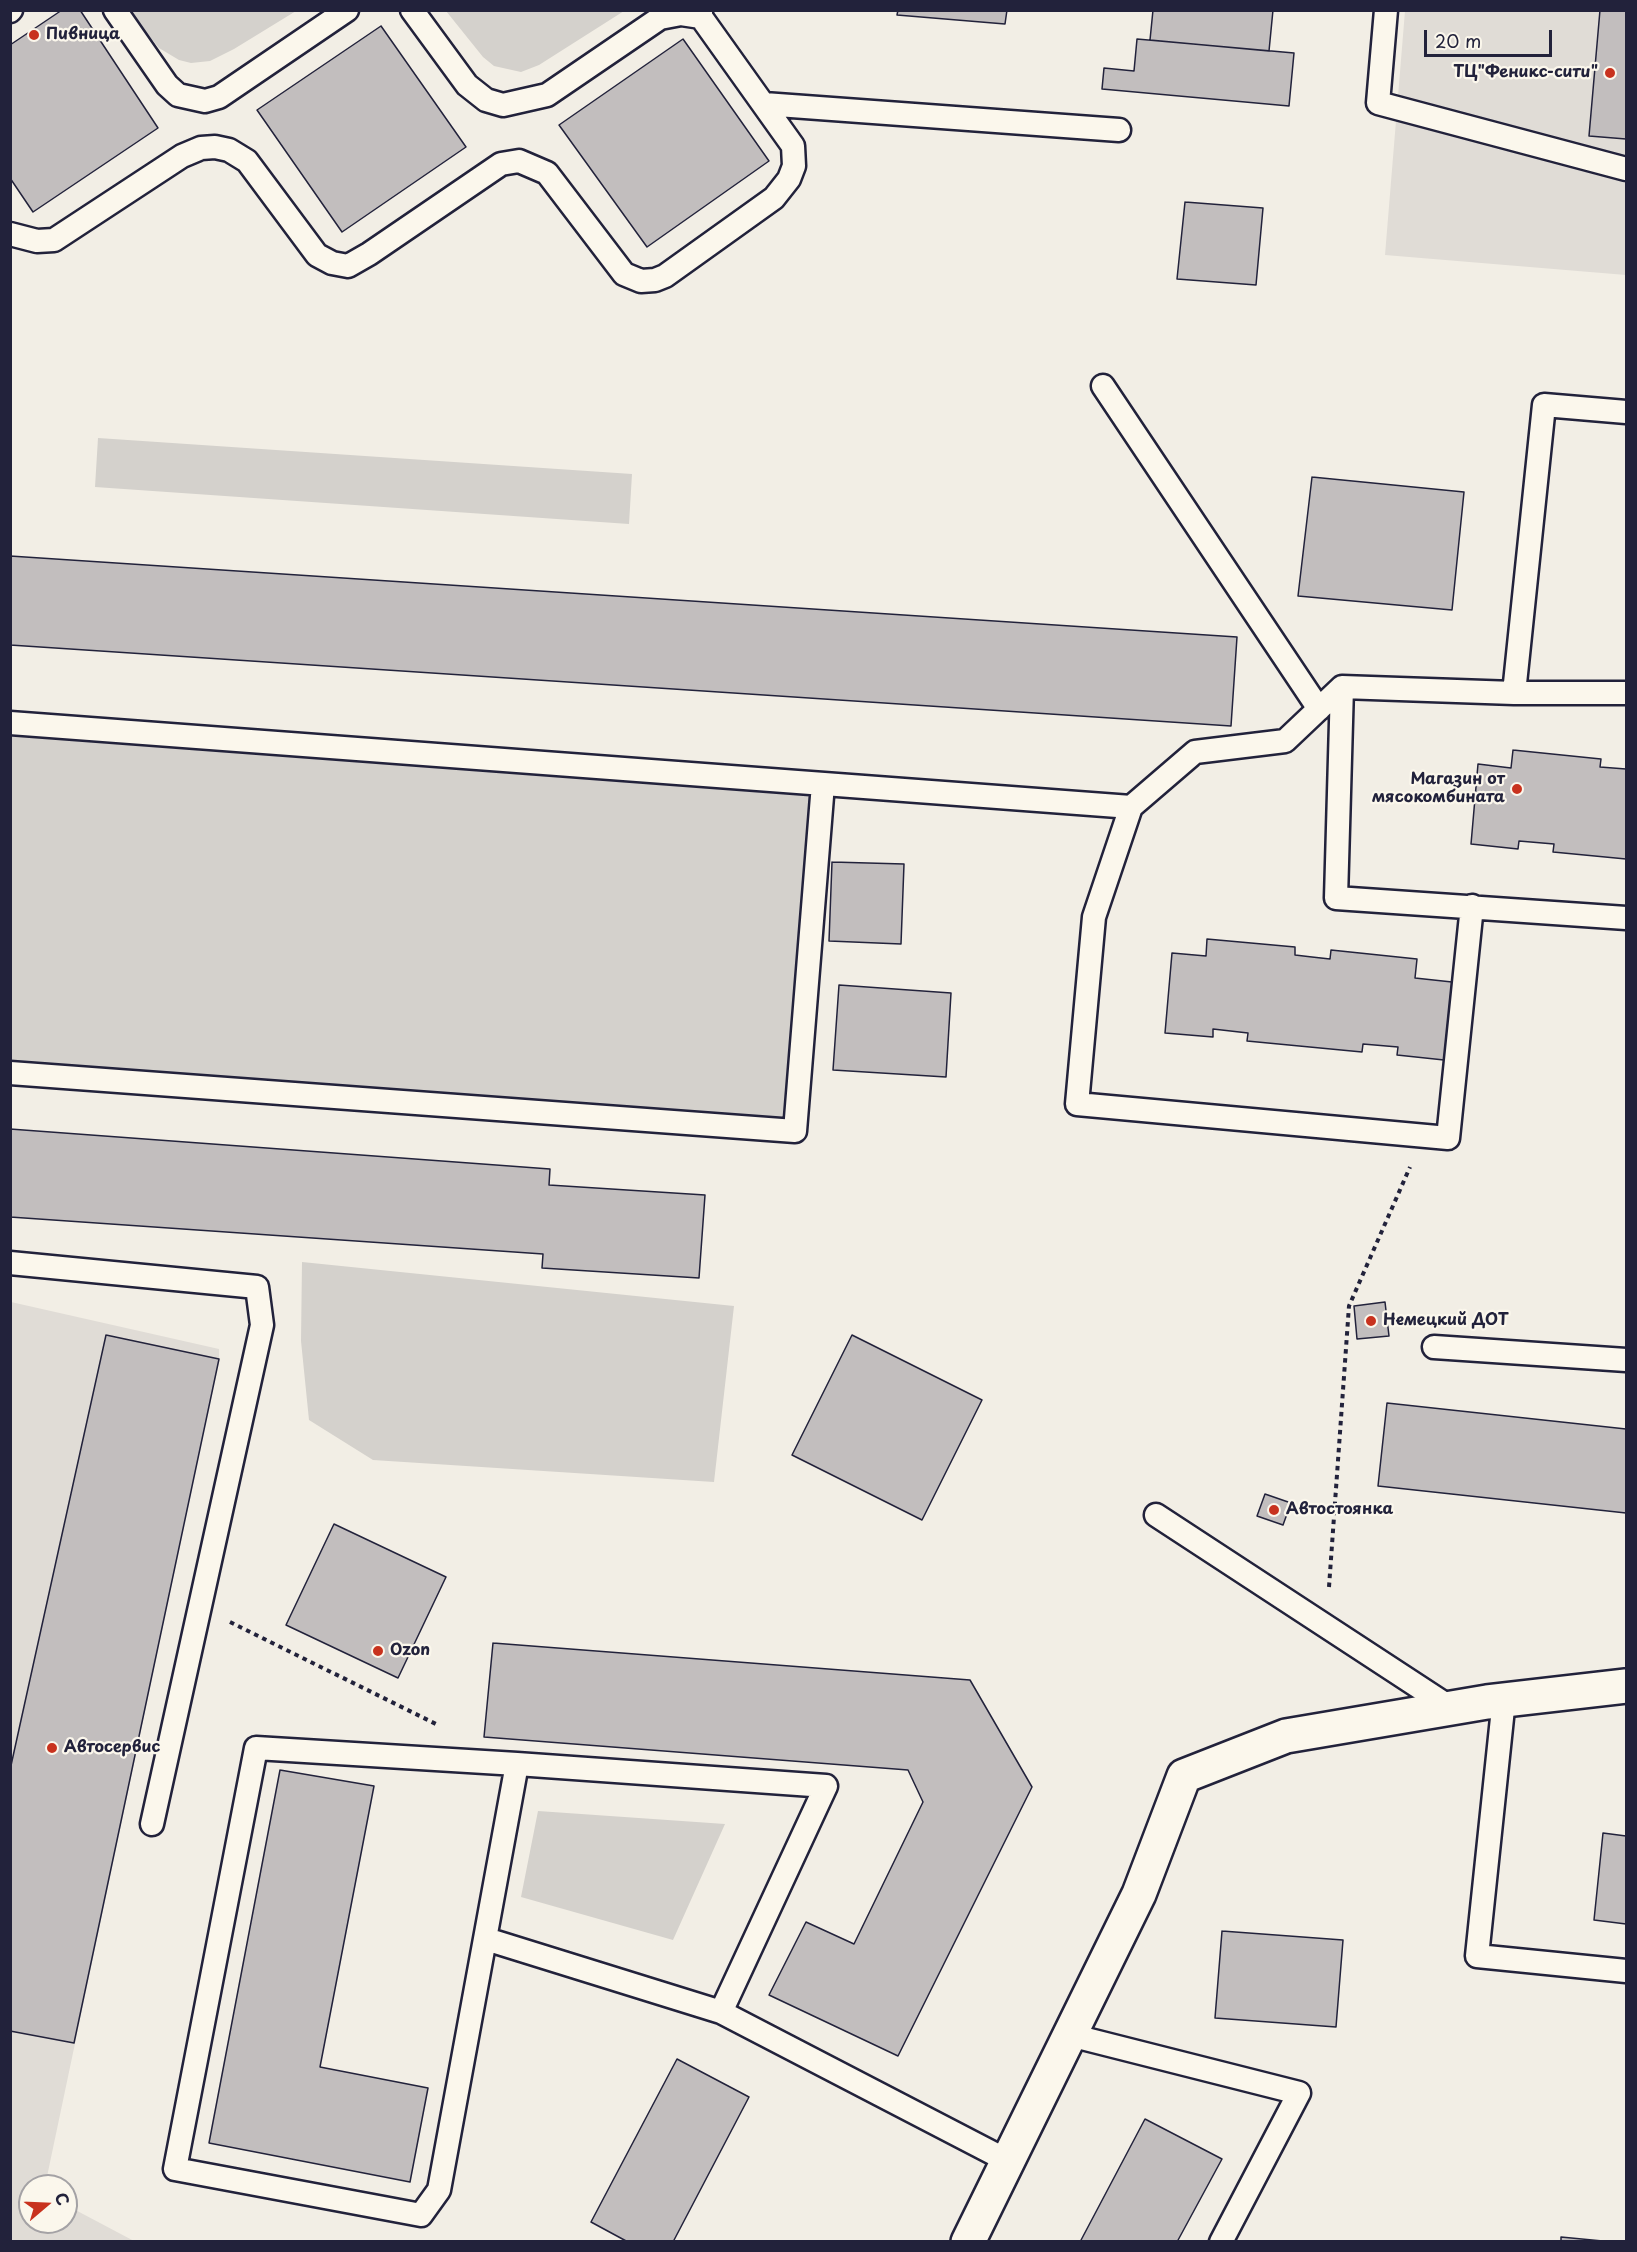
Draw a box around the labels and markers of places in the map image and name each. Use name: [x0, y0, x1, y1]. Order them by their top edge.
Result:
place label: Пивница: [46, 25, 120, 45]
marker: Пивница: [27, 28, 41, 42]
place label: ТЦ"Феникс-сити": [1453, 63, 1598, 83]
marker: ТЦ"Феникс-сити": [1603, 66, 1617, 80]
place label: Магазин от мясокомбината: [1372, 770, 1505, 808]
marker: Магазин от мясокомбината: [1510, 782, 1524, 796]
place label: Немецкий ДОТ: [1383, 1311, 1508, 1331]
marker: Немецкий ДОТ: [1364, 1314, 1378, 1328]
place label: Автостоянка: [1286, 1500, 1393, 1520]
marker: Автостоянка: [1267, 1503, 1281, 1517]
place label: Ozon: [390, 1641, 430, 1661]
marker: Ozon: [371, 1644, 385, 1658]
place label: Автосервис: [64, 1738, 160, 1758]
marker: Автосервис: [45, 1741, 59, 1755]

